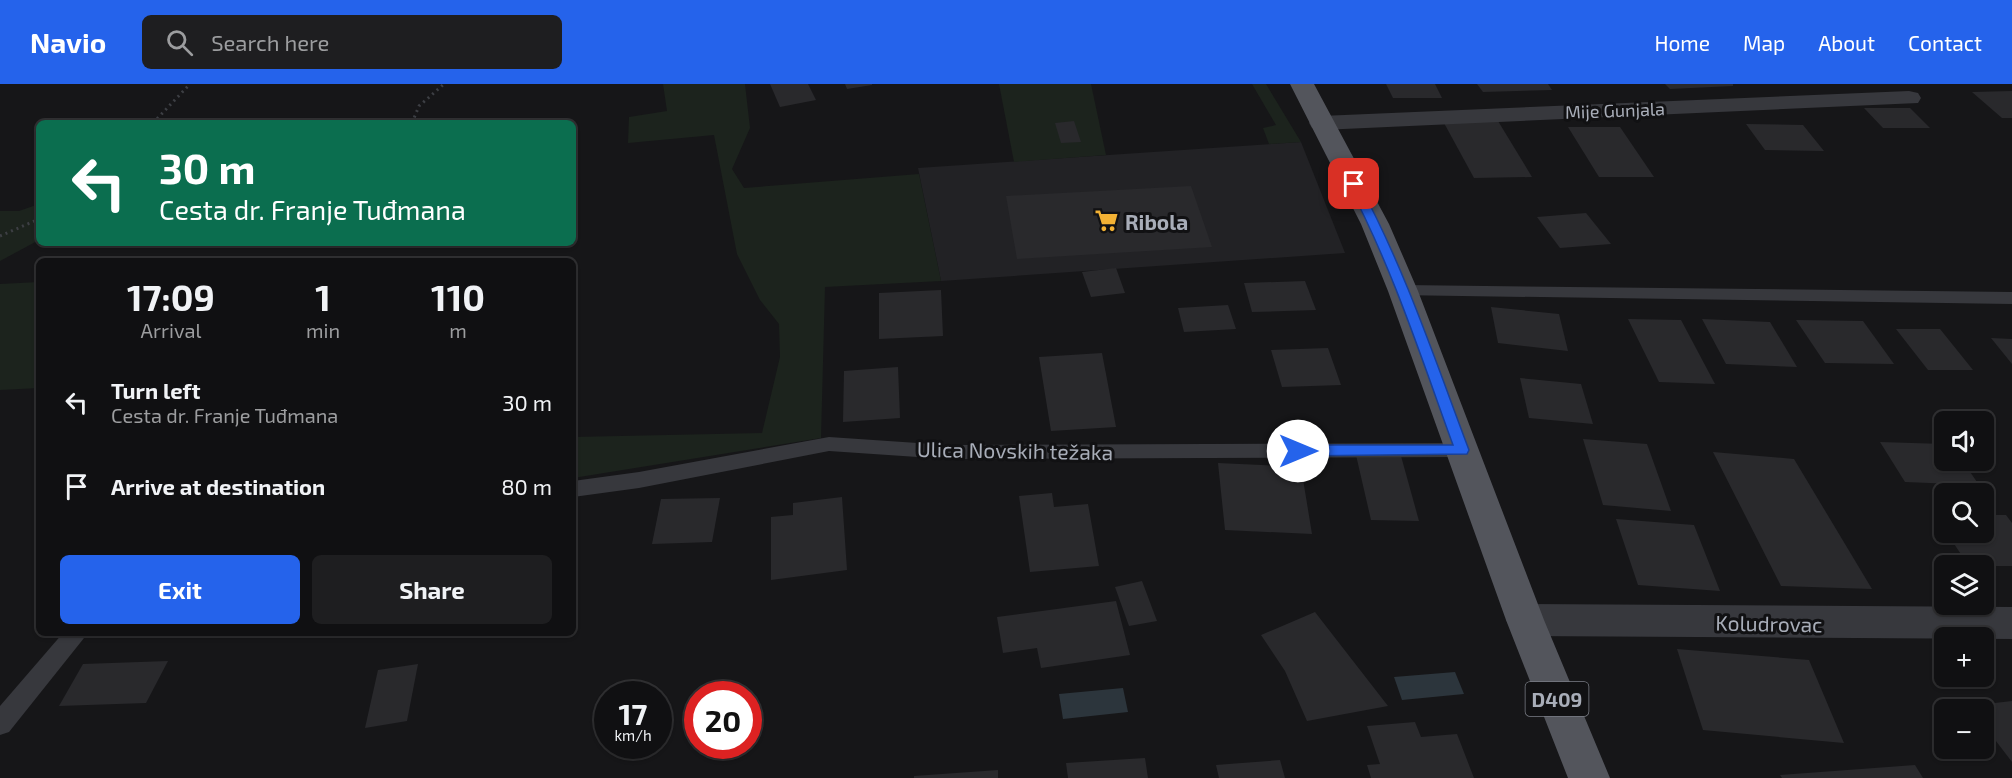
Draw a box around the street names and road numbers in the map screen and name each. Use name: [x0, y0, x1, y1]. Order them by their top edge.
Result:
street label: Mije Gunjala: [1565, 97, 1665, 123]
street label: Ulica Novskih težaka: [917, 436, 1113, 464]
street label: Koludrovac: [1715, 610, 1823, 636]
road number: D409: [1526, 682, 1588, 716]

